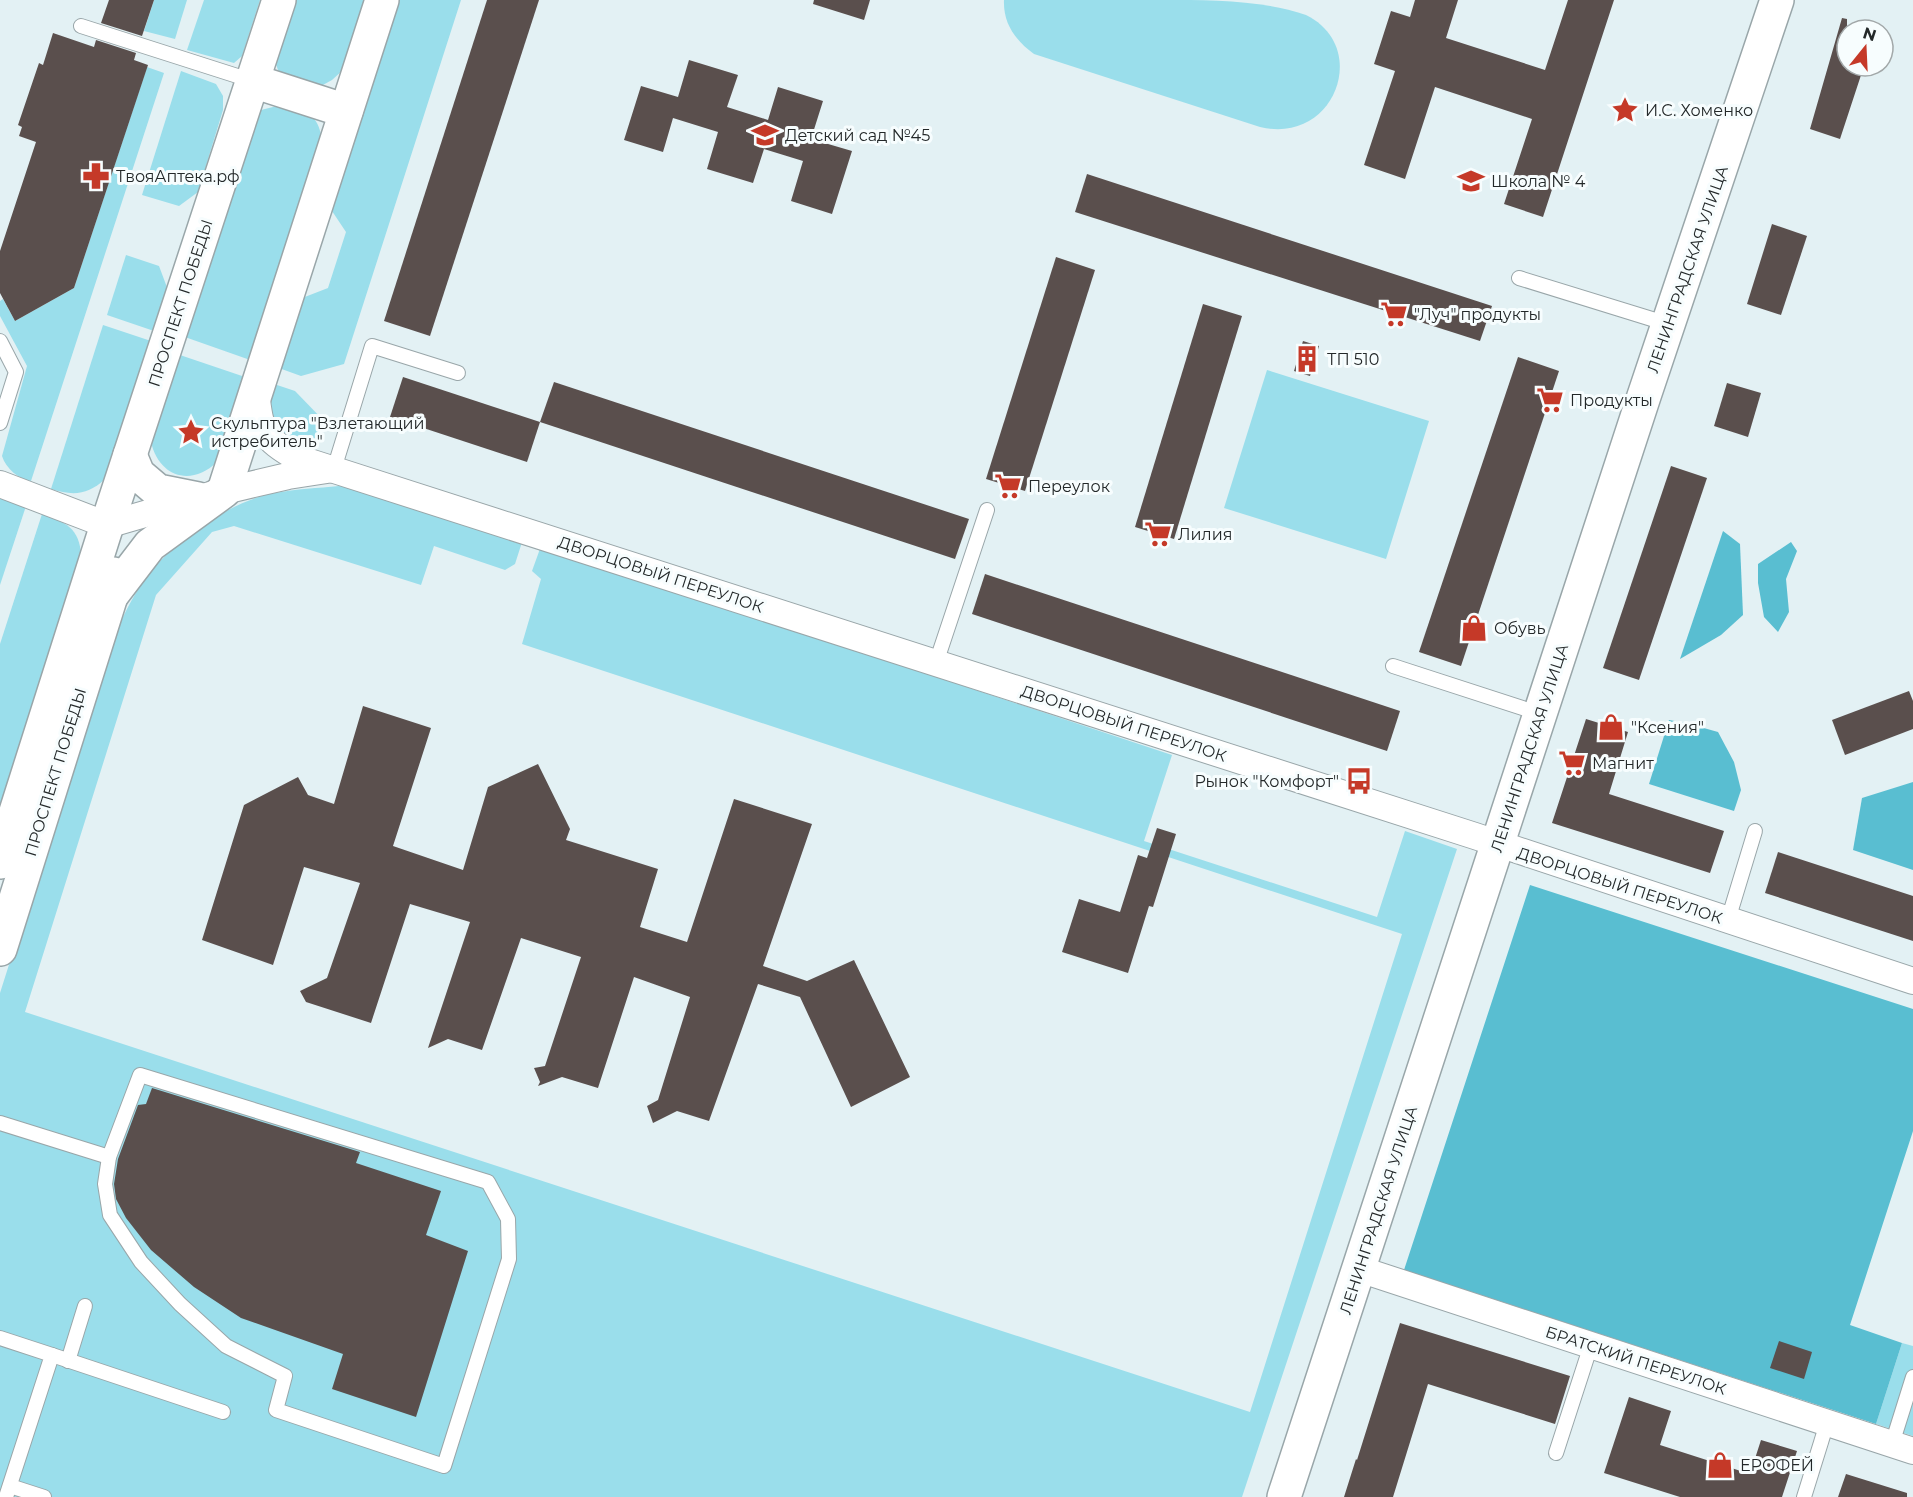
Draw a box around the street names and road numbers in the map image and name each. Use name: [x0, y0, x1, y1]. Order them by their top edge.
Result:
street label: ЛЕНИНГРАДСКАЯ УЛИЦА: [1643, 163, 1732, 375]
street label: ПРОСПЕКТ ПОБЕДЫ: [144, 217, 217, 389]
street label: ДВОРЦОВЫЙ ПЕРЕУЛОК: [556, 532, 766, 617]
street label: ЛЕНИНГРАДСКАЯ УЛИЦА: [1487, 642, 1572, 855]
street label: ДВОРЦОВЫЙ ПЕРЕУЛОК: [1019, 681, 1229, 766]
street label: ПРОСПЕКТ ПОБЕДЫ: [21, 686, 90, 859]
street label: ДВОРЦОВЫЙ ПЕРЕУЛОК: [1515, 843, 1725, 928]
street label: ЛЕНИНГРАДСКАЯ УЛИЦА: [1336, 1104, 1421, 1317]
street label: БРАТСКИЙ ПЕРЕУЛОК: [1543, 1322, 1729, 1399]

